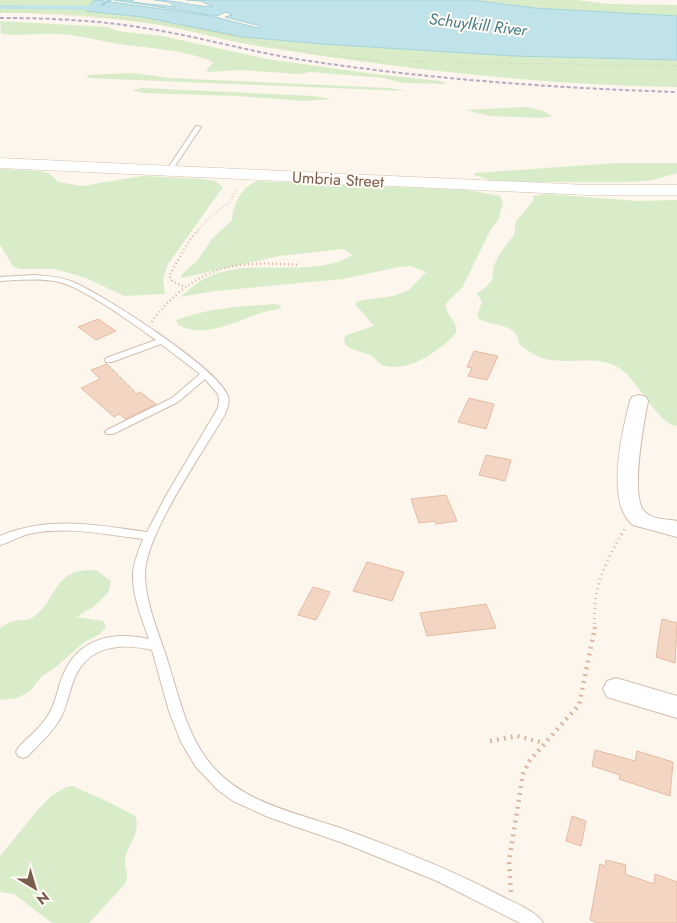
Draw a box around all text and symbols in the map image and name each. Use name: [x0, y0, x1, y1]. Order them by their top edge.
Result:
water label: Schuylkill River: [428, 7, 530, 42]
street label: Umbria Street: [291, 166, 385, 193]
north arrow: [10, 863, 60, 913]
text: N: [32, 887, 54, 910]

